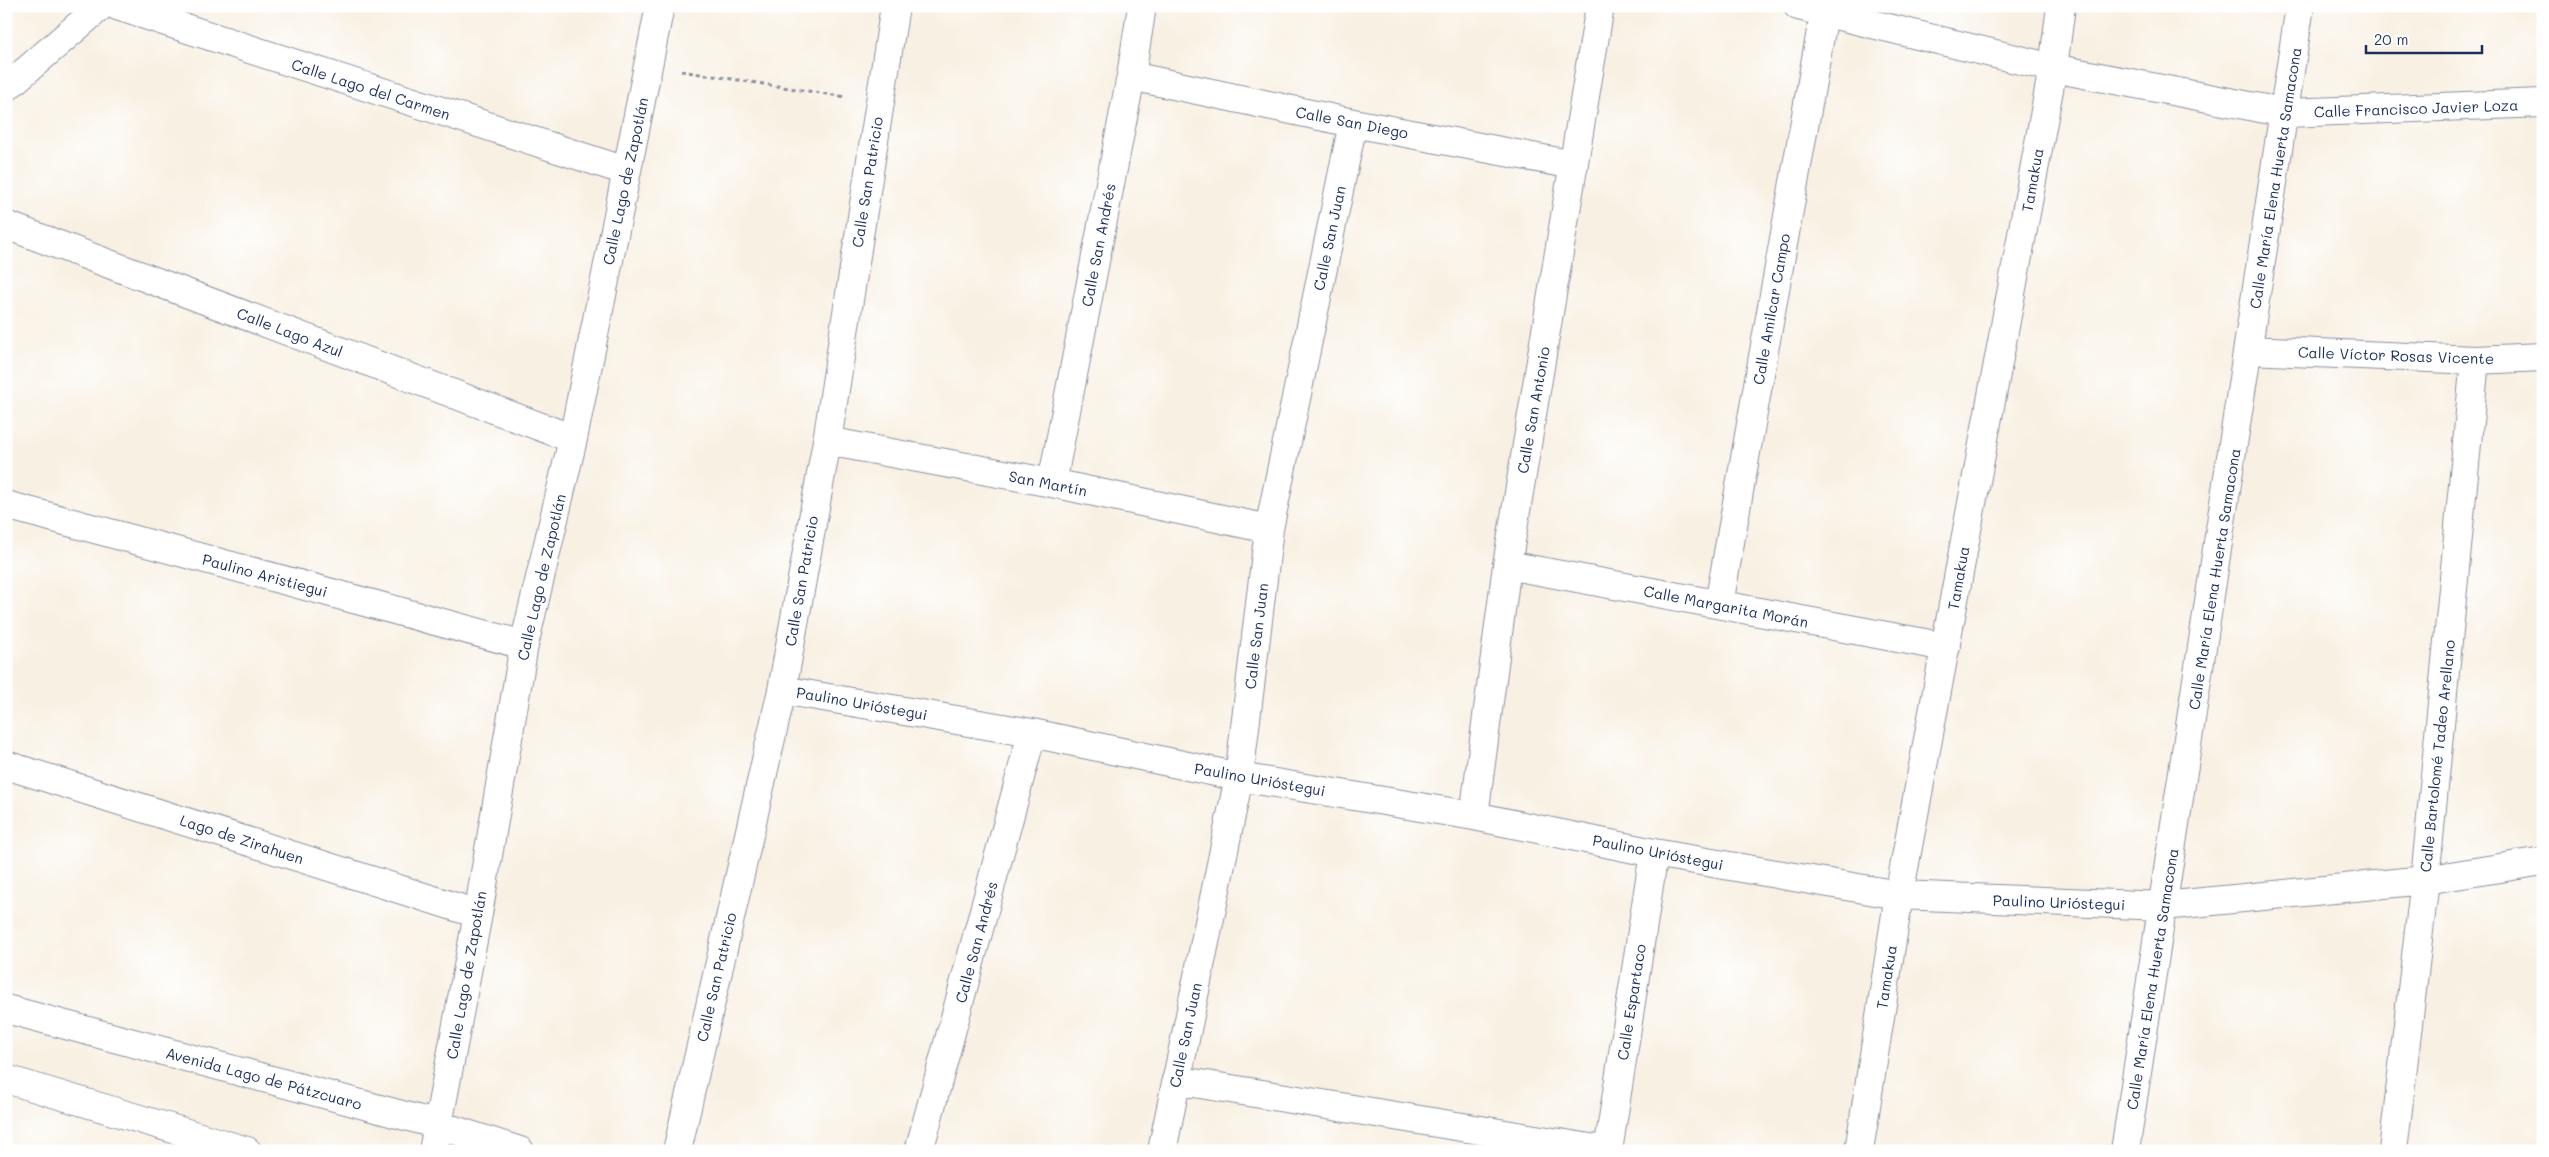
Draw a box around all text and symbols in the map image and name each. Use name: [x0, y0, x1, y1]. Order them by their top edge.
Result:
scale bar: [2366, 22, 2483, 54]
text: 20 m: [2374, 29, 2408, 49]
street label: Calle María Elena Huerta Samacona: [2244, 46, 2306, 310]
street label: Calle Lago del Carmen: [289, 54, 453, 124]
street label: Calle Francisco Javier Loza: [2313, 94, 2519, 122]
street label: Calle Lago de Zapotlán: [597, 96, 653, 266]
street label: Calle San Diego: [1294, 101, 1410, 143]
street label: Calle San Patricio: [847, 115, 887, 249]
street label: Tamakua: [2017, 146, 2047, 214]
street label: Calle San Andrés: [1076, 182, 1120, 308]
street label: Calle San Juan: [1308, 184, 1350, 292]
street label: Calle Amilcar Campo: [1748, 232, 1794, 386]
street label: Calle Lago Azul: [234, 303, 346, 361]
street label: Calle Víctor Rosas Vicente: [2297, 342, 2495, 368]
street label: Calle San Antonio: [1512, 345, 1554, 475]
street label: Calle María Elena Huerta Samacona: [2183, 447, 2245, 711]
street label: San Martín: [1007, 466, 1089, 500]
street label: Calle Lago de Zapotlán: [512, 492, 570, 662]
street label: Calle San Patricio: [780, 514, 822, 648]
street label: Tamakua: [1943, 544, 1973, 612]
street label: Paulino Aristiegui: [200, 549, 330, 601]
street label: Calle Margarita Morán: [1642, 580, 1810, 632]
street label: Calle San Juan: [1240, 582, 1272, 690]
street label: Calle Bartolomé Tadeo Arellano: [2415, 639, 2459, 873]
street label: Paulino Urióstegui: [795, 682, 929, 724]
street label: Paulino Urióstegui: [1193, 758, 1327, 800]
street label: Lago de Zirahuen: [178, 810, 306, 868]
street label: Paulino Urióstegui: [1591, 830, 1725, 874]
street label: Calle María Elena Huerta Samacona: [2121, 847, 2183, 1111]
street label: Calle San Andrés: [950, 879, 1002, 1005]
street label: Calle Lago de Zapotlán: [441, 889, 491, 1061]
street label: Paulino Urióstegui: [1992, 890, 2126, 914]
street label: Calle San Patricio: [691, 910, 741, 1044]
street label: Calle Espartaco: [1612, 942, 1650, 1062]
street label: Tamakua: [1871, 944, 1901, 1010]
street label: Calle San Juan: [1164, 981, 1206, 1089]
street label: Avenida Lago de Pátzcuaro: [164, 1042, 364, 1114]

